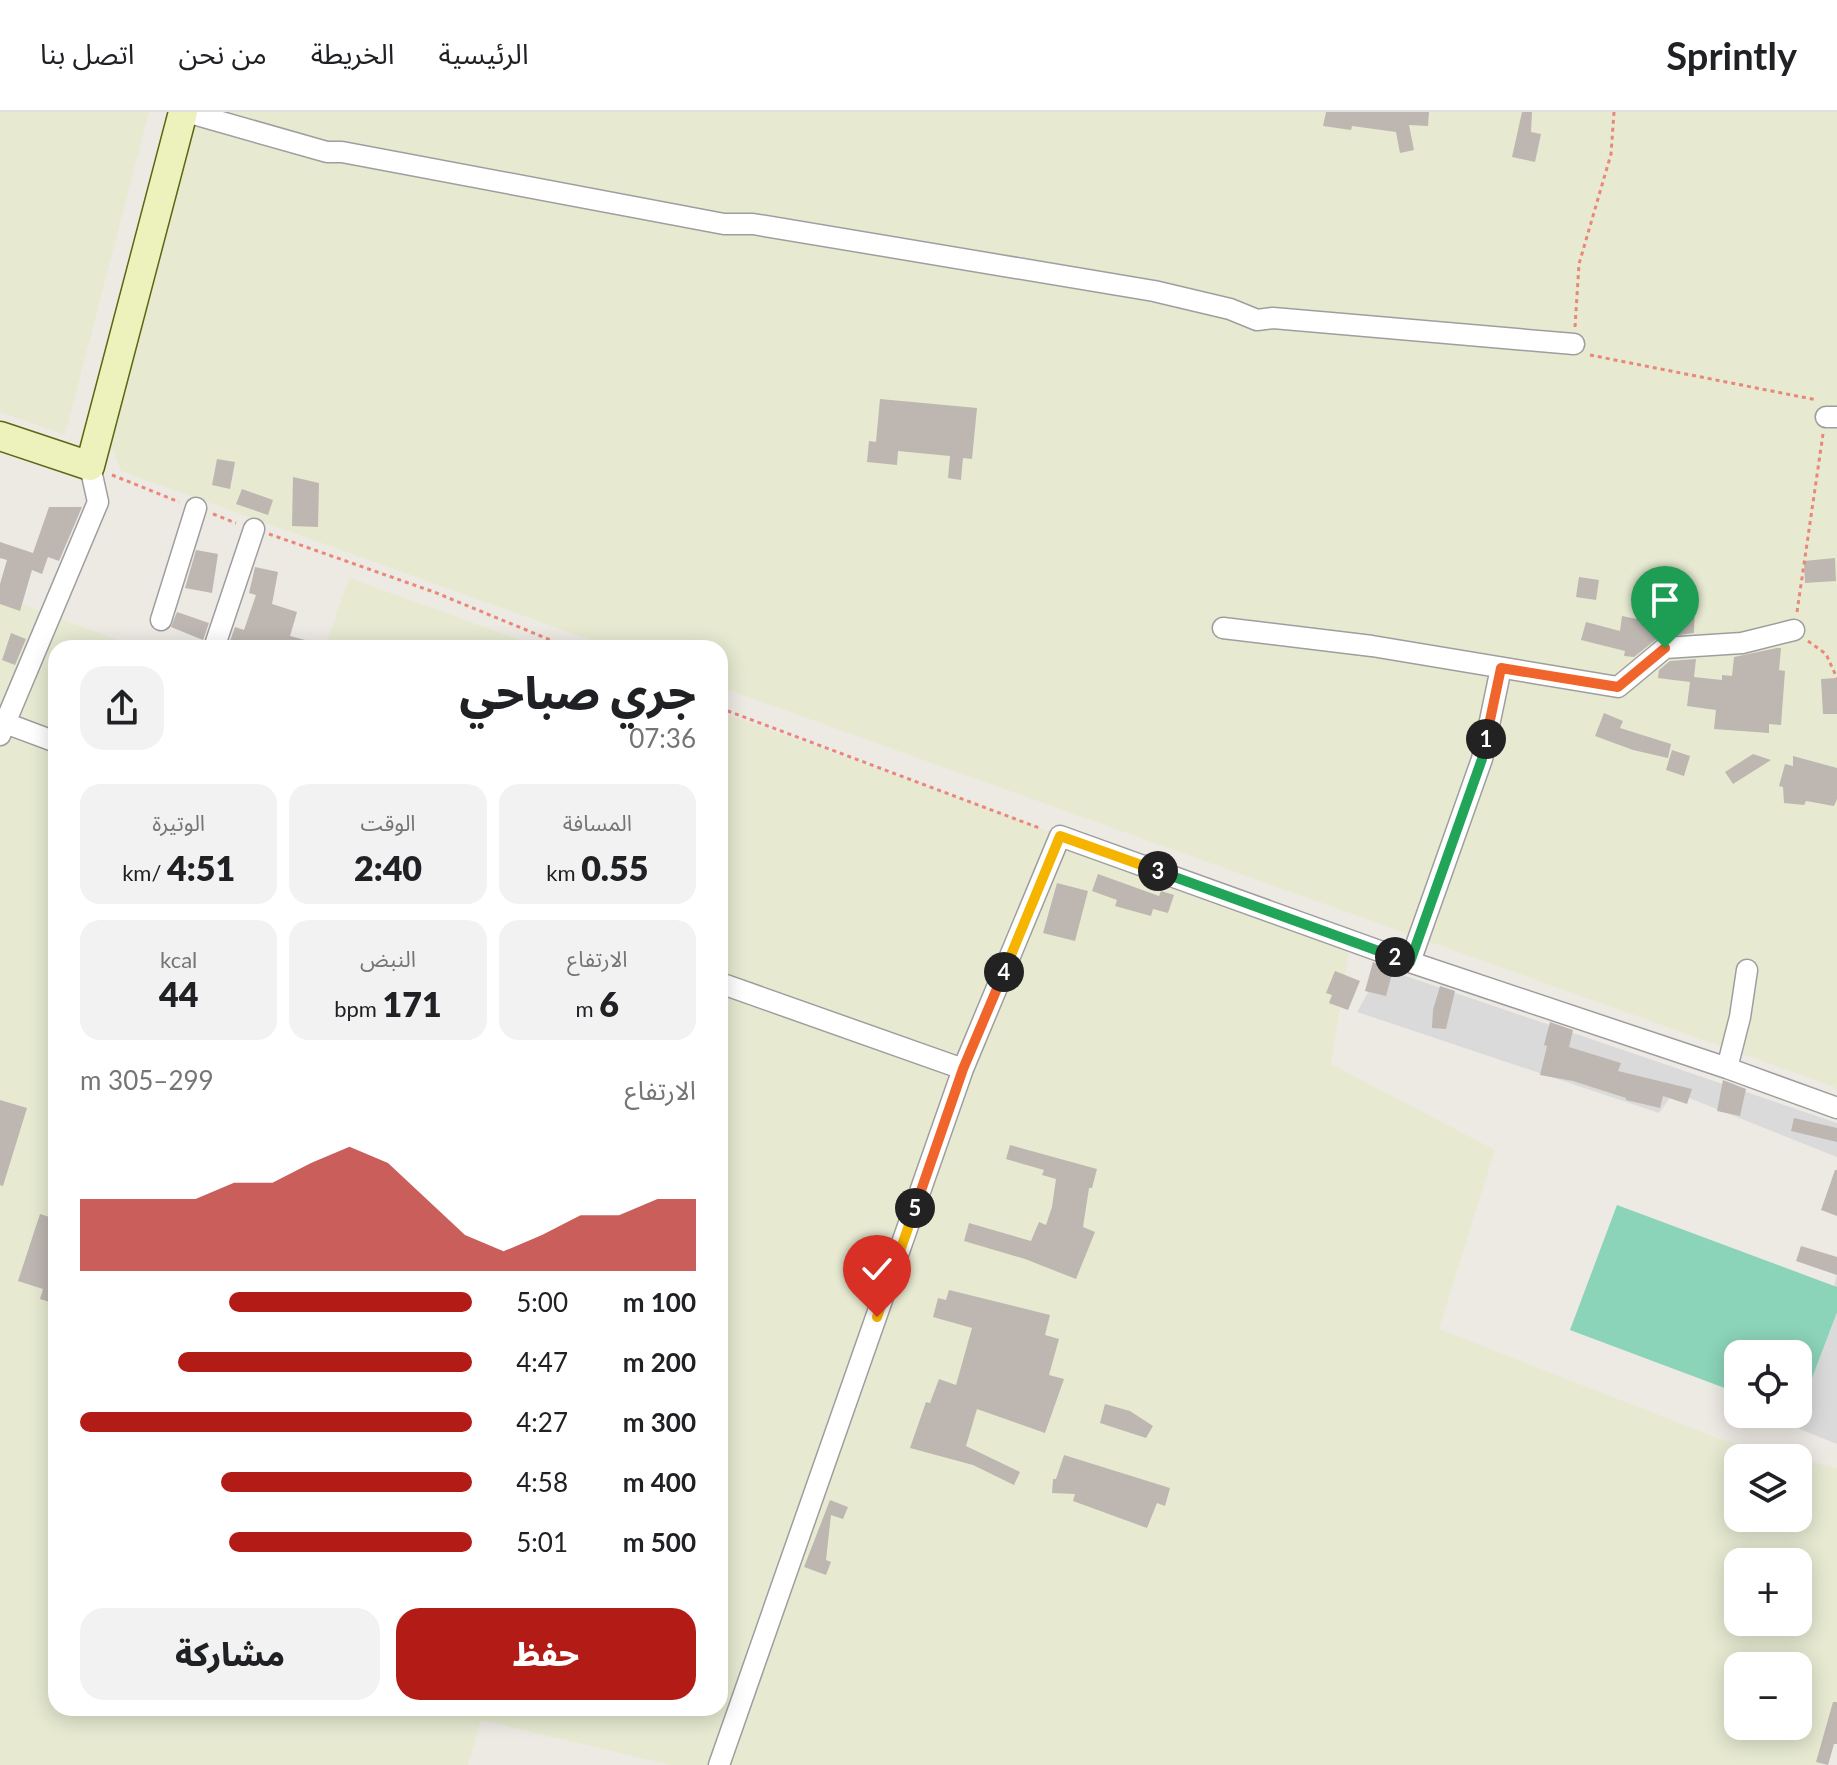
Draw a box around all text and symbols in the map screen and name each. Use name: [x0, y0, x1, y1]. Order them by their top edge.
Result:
text: Sprintly: [1666, 32, 1797, 78]
text: اتصل بنا: [40, 36, 135, 70]
text: من نحن: [179, 36, 267, 70]
text: الخريطة: [311, 36, 395, 70]
text: الرئيسية: [439, 36, 529, 70]
pin: [1631, 566, 1699, 648]
icon: arrive: [1643, 578, 1687, 622]
button: share: [80, 666, 164, 750]
text: جري صباحي: [460, 666, 696, 718]
pin: 1: [1466, 719, 1506, 759]
text: 07:36: [629, 722, 696, 754]
text: 1: [1480, 725, 1492, 752]
text: الوتيرة: [152, 809, 205, 836]
text: الوقت: [360, 809, 416, 836]
text: المسافة: [563, 809, 632, 836]
text: 4:51: [167, 847, 235, 888]
text: 2:40: [354, 847, 422, 888]
text: 0.55: [581, 847, 648, 888]
pin: 3: [1138, 851, 1178, 891]
text: 3: [1152, 857, 1164, 884]
text: /km: [122, 859, 167, 886]
text: km: [546, 859, 581, 886]
pin: 2: [1375, 937, 1415, 977]
text: 2: [1389, 943, 1401, 970]
text: النبض: [360, 945, 416, 972]
text: الارتفاع: [567, 945, 628, 972]
text: kcal: [160, 946, 197, 973]
pin: 4: [984, 952, 1024, 992]
text: 4: [998, 958, 1010, 985]
text: 44: [159, 973, 198, 1014]
text: 171: [383, 983, 442, 1024]
text: 6: [599, 983, 619, 1024]
text: bpm: [334, 995, 383, 1022]
text: m: [576, 995, 599, 1022]
text: 299–305 m: [80, 1064, 214, 1096]
text: الارتفاع: [625, 1074, 696, 1106]
pin: 5: [895, 1188, 935, 1228]
text: 5: [909, 1194, 921, 1221]
pin: [843, 1235, 911, 1317]
icon: check: [855, 1247, 899, 1291]
text: 5:00: [516, 1286, 568, 1318]
text: 100 m: [623, 1286, 696, 1318]
map controls: [1724, 1340, 1812, 1740]
button: locate: [1724, 1340, 1812, 1428]
text: 4:47: [516, 1346, 568, 1378]
text: 200 m: [623, 1346, 696, 1378]
text: 4:27: [516, 1406, 568, 1438]
text: 300 m: [623, 1406, 696, 1438]
button: layers: [1724, 1444, 1812, 1532]
text: 4:58: [516, 1466, 568, 1498]
text: 400 m: [623, 1466, 696, 1498]
text: 5:01: [516, 1526, 568, 1558]
text: 500 m: [623, 1526, 696, 1558]
button: +: [1724, 1548, 1812, 1636]
button: مشاركة: [80, 1608, 380, 1700]
button: حفظ: [396, 1608, 696, 1700]
button: −: [1724, 1652, 1812, 1740]

